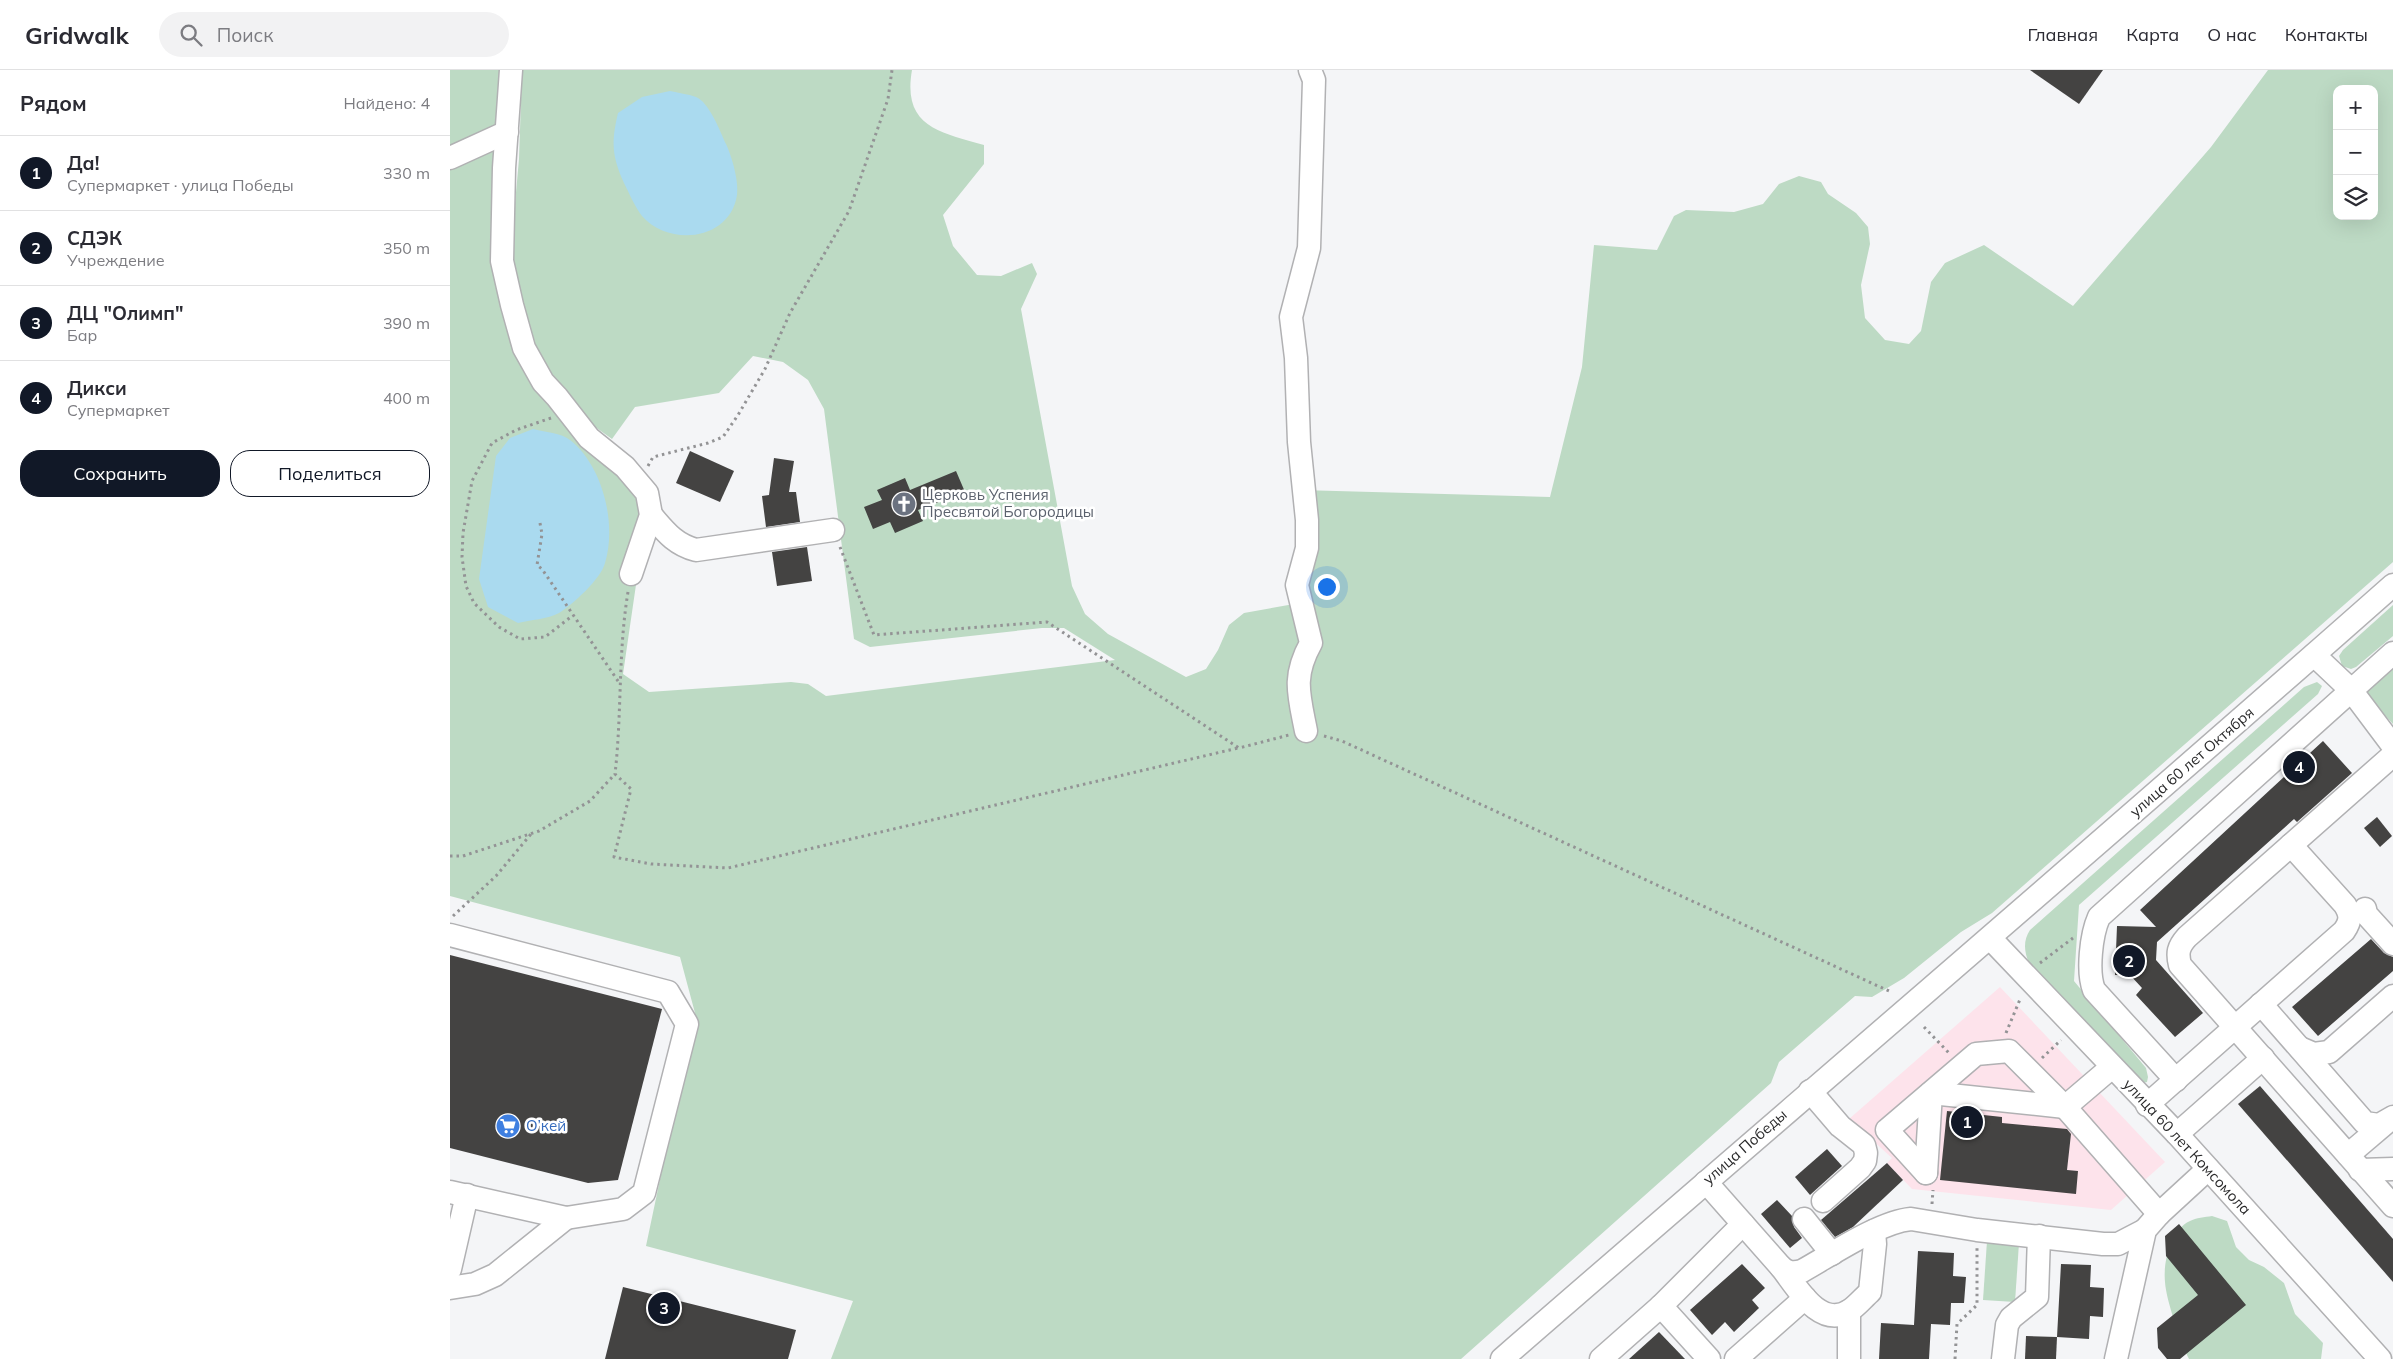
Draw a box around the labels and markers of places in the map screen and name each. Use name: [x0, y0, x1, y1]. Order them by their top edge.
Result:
place label: Церковь Успения Пресвятой Богородицы: [922, 485, 1094, 521]
church icon: Церковь Успения Пресвятой Богородицы: [891, 491, 917, 517]
pin: 4: [2283, 748, 2315, 786]
pin: 2: [2113, 942, 2145, 980]
pin: 1: [1951, 1103, 1983, 1141]
supermarket icon: О’кей: [495, 1113, 521, 1139]
place label: О’кей: [526, 1116, 566, 1135]
pin: 3: [648, 1289, 680, 1327]

